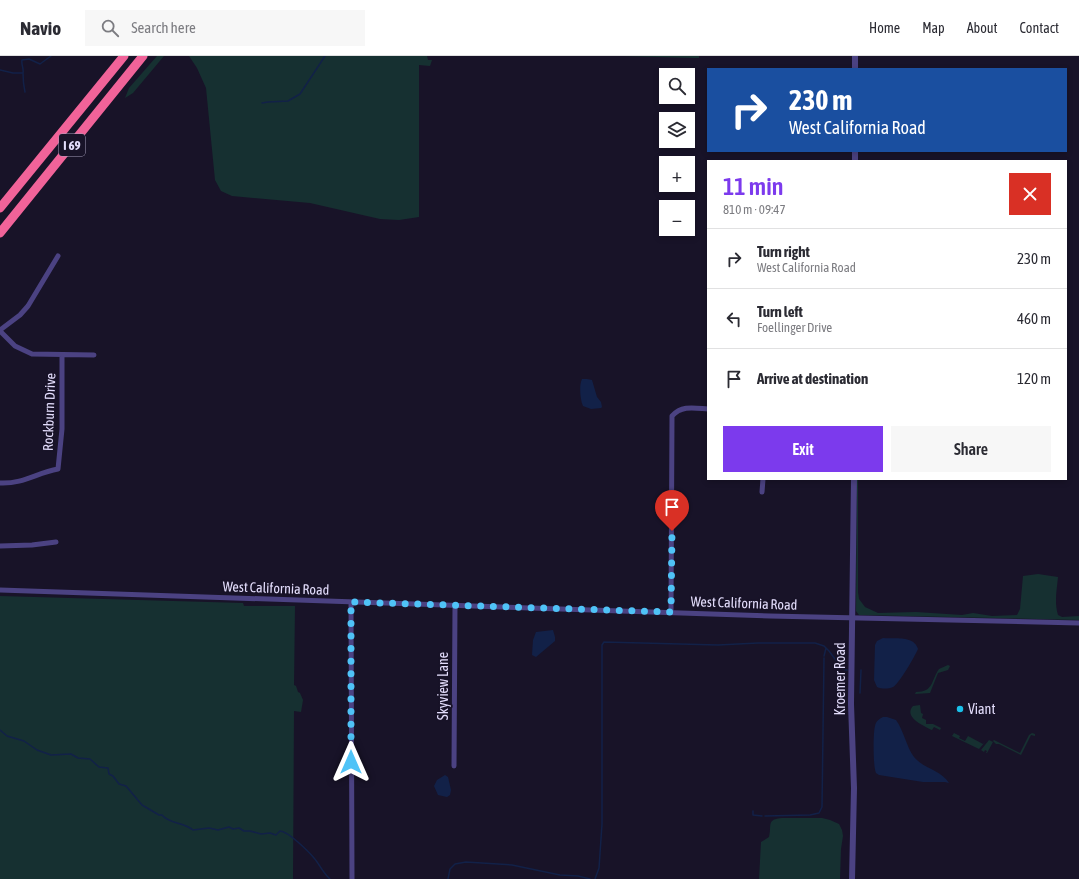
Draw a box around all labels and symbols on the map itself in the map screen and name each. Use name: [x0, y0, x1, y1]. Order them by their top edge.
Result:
road number: I 69: [59, 134, 85, 156]
street label: Rockburn Drive: [40, 373, 58, 451]
pin: [655, 490, 689, 531]
street label: West California Road: [223, 578, 329, 598]
street label: West California Road: [691, 593, 797, 613]
street label: Kroemer Road: [832, 642, 848, 716]
street label: Skyview Lane: [435, 652, 451, 720]
place label: Viant: [968, 701, 995, 717]
marker: Viant: [955, 704, 965, 714]
position arrow: [330, 741, 372, 783]

